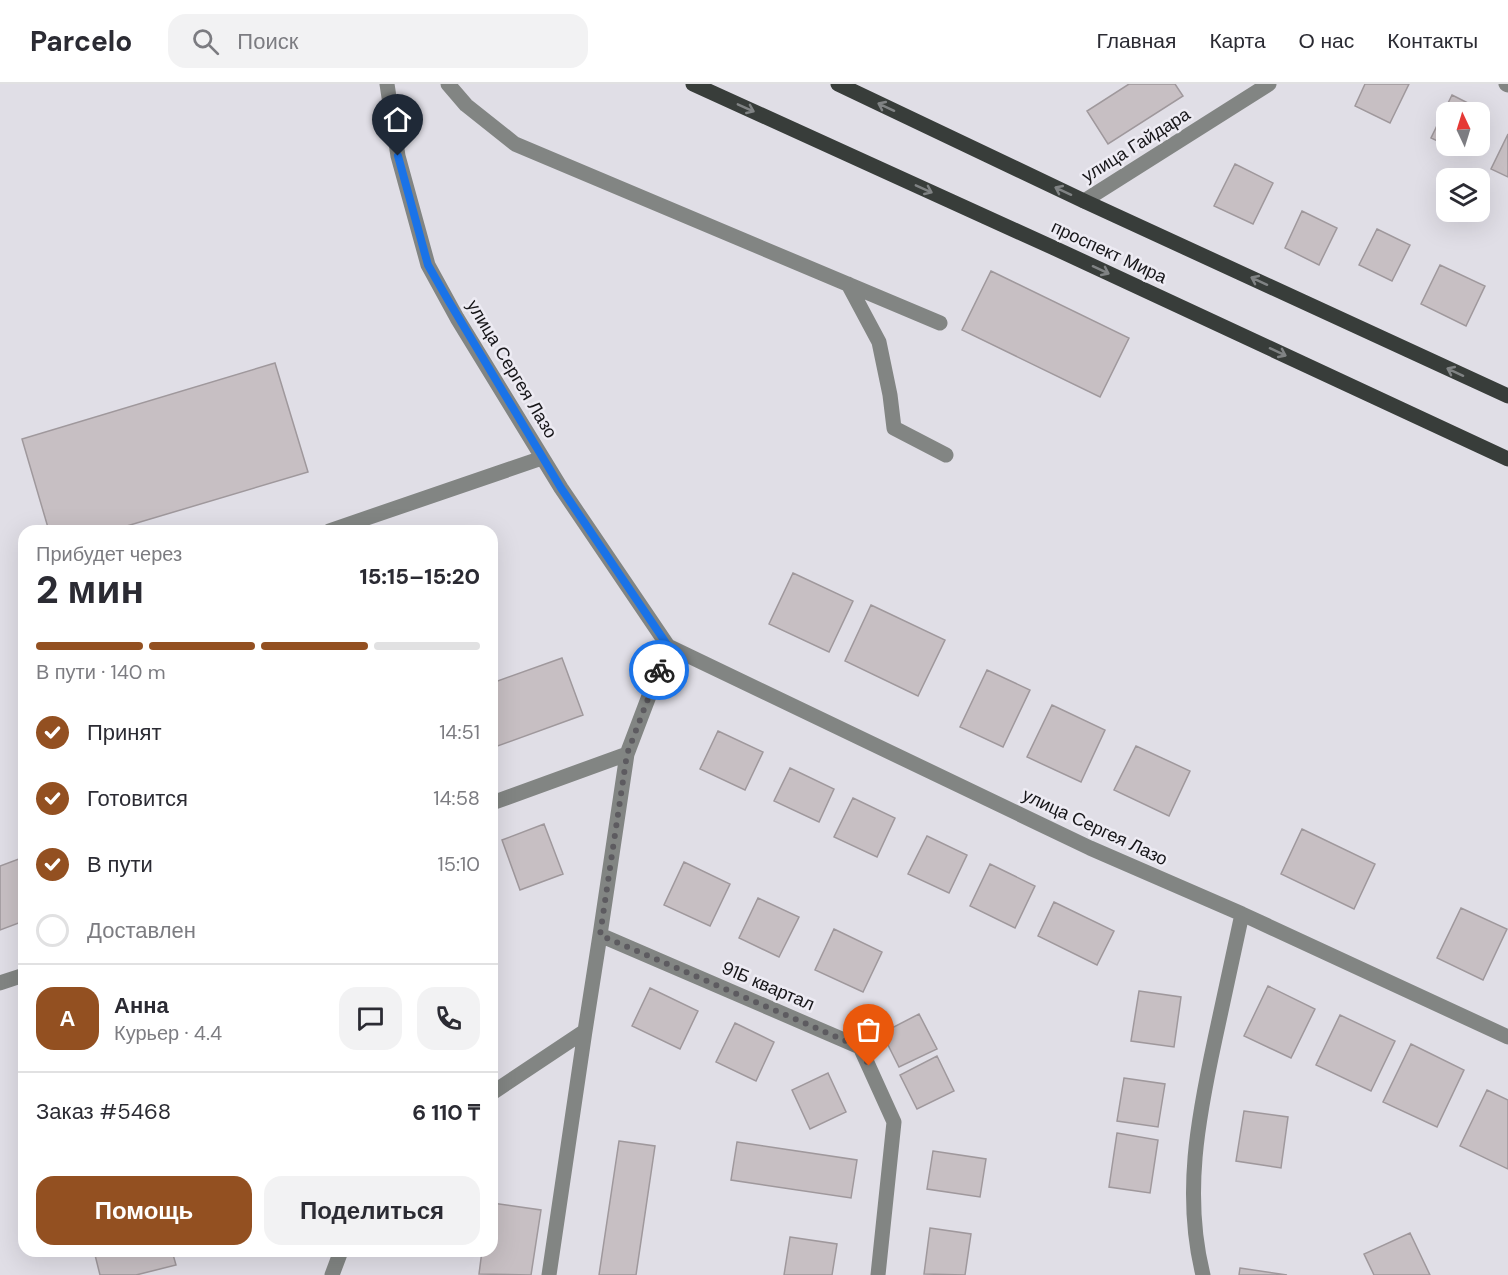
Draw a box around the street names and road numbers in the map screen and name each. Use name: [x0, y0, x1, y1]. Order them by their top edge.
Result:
street label: улица Гайдара: [1077, 102, 1196, 188]
street label: проспект Мира: [1047, 215, 1171, 290]
street label: улица Сергея Лазо: [461, 295, 563, 443]
street label: улица Сергея Лазо: [1018, 783, 1172, 871]
street label: 91Б квартал: [718, 956, 818, 1016]

